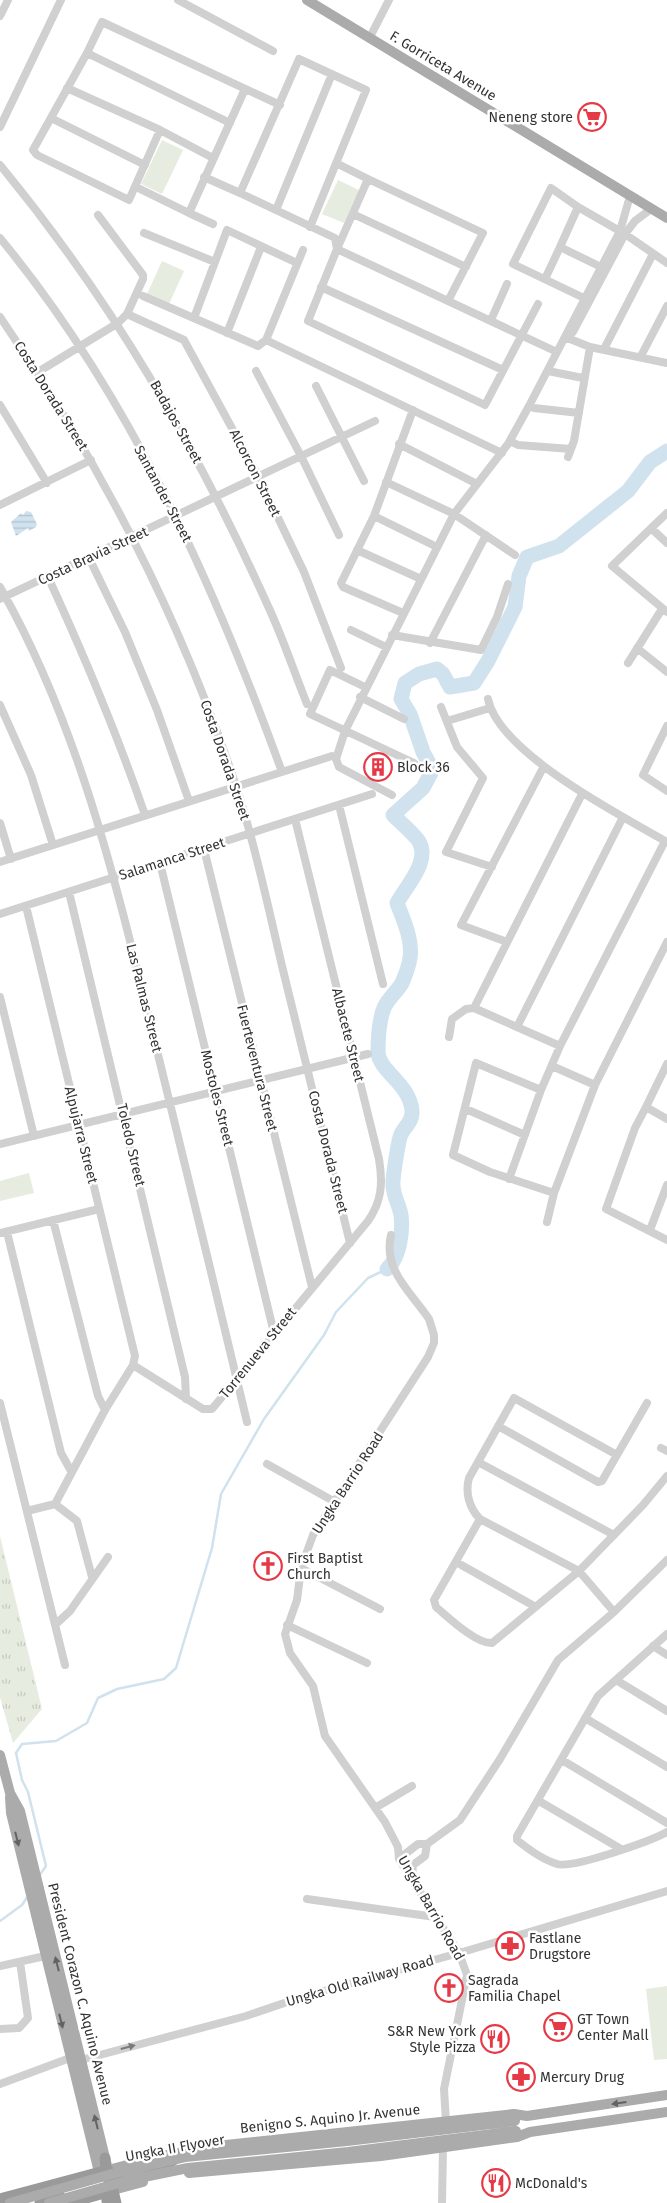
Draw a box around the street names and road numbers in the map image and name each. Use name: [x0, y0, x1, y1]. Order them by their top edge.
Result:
street label: F. Gorriceta Avenue: [387, 27, 499, 105]
street label: Costa Dorada Street: [10, 338, 92, 455]
street label: Badajos Street: [146, 378, 206, 467]
street label: Alcorcon Street: [226, 426, 285, 521]
street label: Santander Street: [130, 443, 196, 546]
street label: Costa Bravia Street: [35, 523, 152, 589]
street label: Costa Dorada Street: [196, 698, 254, 823]
street label: Salamanca Street: [117, 834, 228, 884]
street label: Las Palmas Street: [122, 942, 166, 1055]
street label: Albacete Street: [328, 986, 368, 1085]
street label: Fuerteventura Street: [233, 1003, 281, 1134]
street label: Mostoles Street: [197, 1048, 237, 1149]
street label: Alpujarra Street: [61, 1085, 102, 1186]
street label: Costa Dorada Street: [305, 1089, 352, 1216]
street label: Toledo Street: [113, 1102, 149, 1189]
street label: Torrenueva Street: [216, 1303, 301, 1402]
street label: Ungka Barrio Road: [309, 1429, 387, 1537]
street label: Ungka Barrio Road: [394, 1853, 468, 1963]
street label: President Corazon C. Aquino Avenue: [44, 1881, 116, 2107]
street label: Ungka Old Railway Road: [284, 1952, 436, 2010]
street label: Benigno S. Aquino Jr. Avenue: [239, 2101, 421, 2137]
street label: Ungka II Flyover: [124, 2131, 227, 2165]

